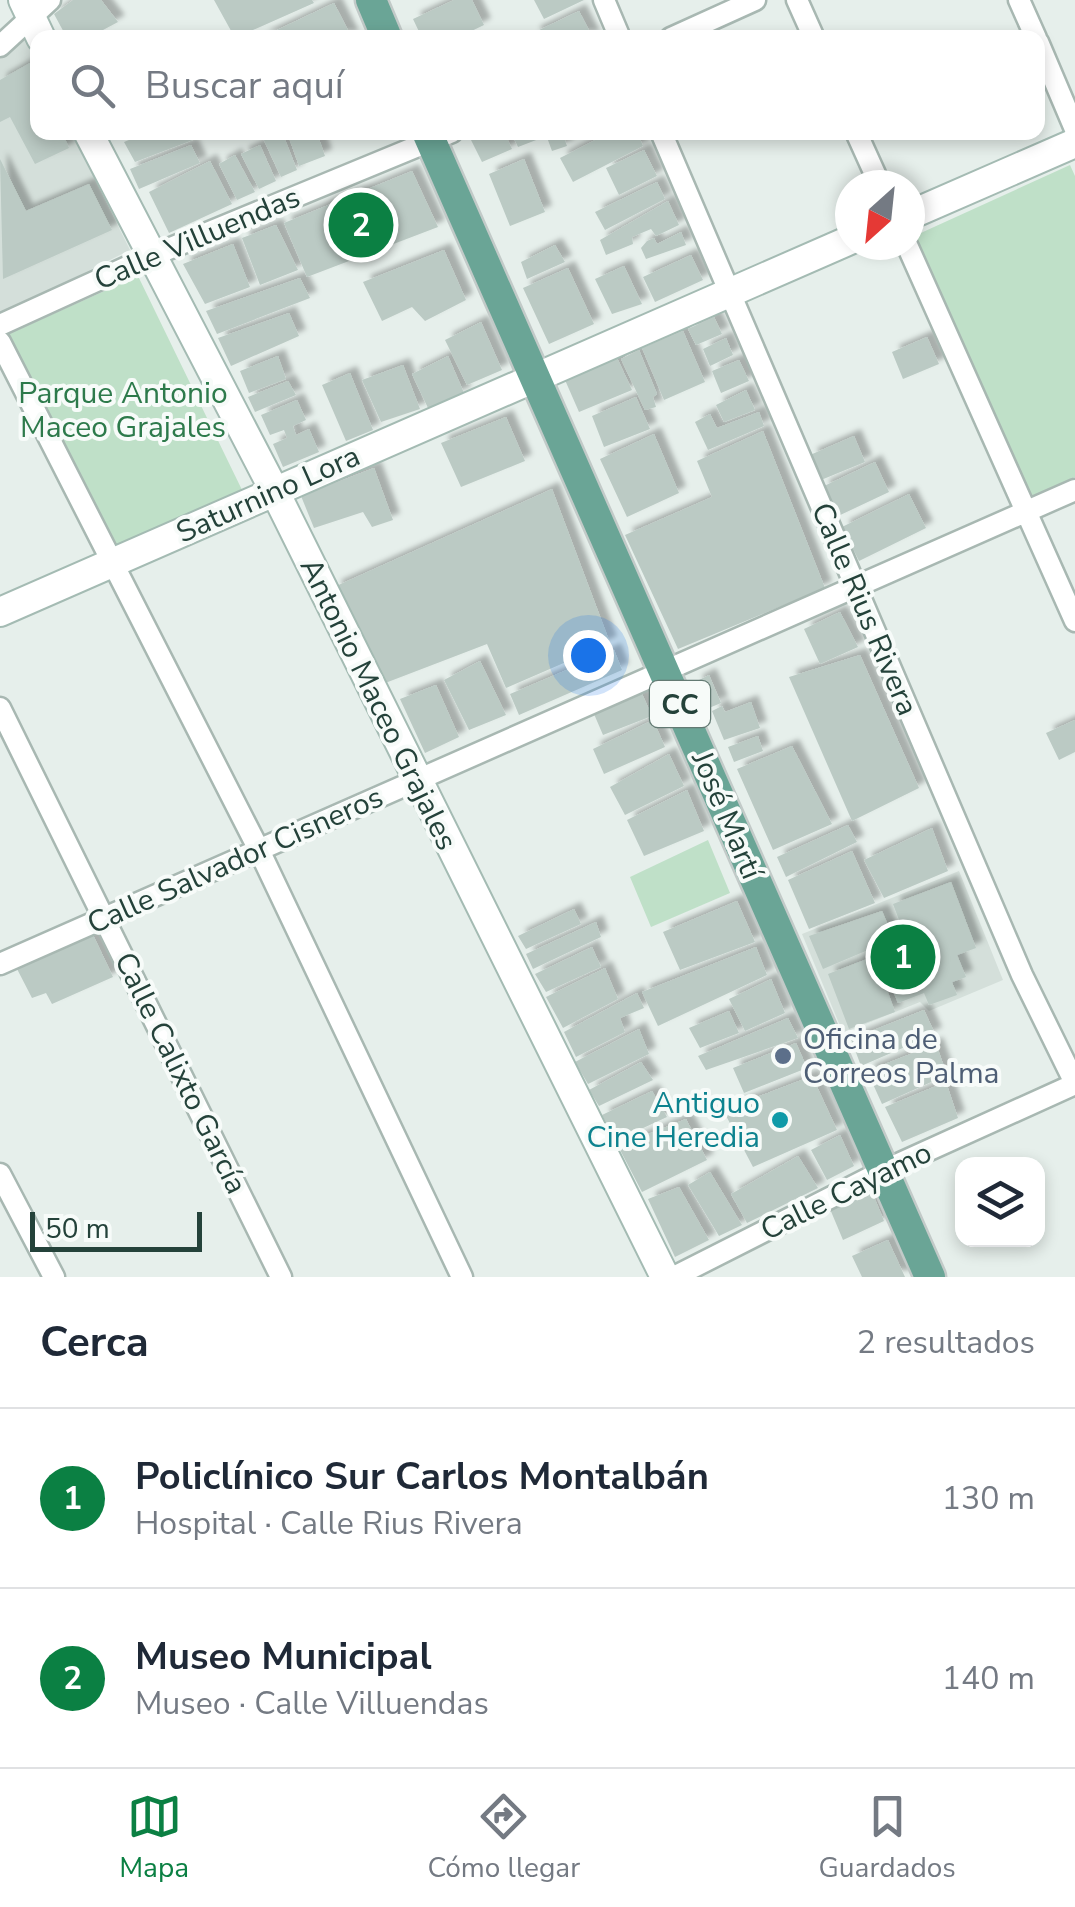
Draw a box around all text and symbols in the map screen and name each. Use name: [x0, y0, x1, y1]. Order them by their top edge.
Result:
search box: [30, 30, 1045, 140]
icon: search: [65, 58, 120, 113]
text: Buscar aquí: [145, 60, 344, 111]
north arrow: [835, 170, 925, 260]
street label: Calle Villuendas: [88, 177, 306, 300]
pin: 2: [328, 188, 394, 262]
park label: Parque Antonio Maceo Grajales: [18, 373, 228, 448]
street label: Saturnino Lora: [170, 436, 367, 553]
street label: Calle Rius Rivera: [801, 496, 928, 722]
street label: Antonio Maceo Grajales: [290, 551, 467, 857]
your location: [563, 630, 614, 681]
road number: CC: [650, 681, 710, 727]
street label: José Martí: [681, 744, 773, 887]
street label: Calle Salvador Cisneros: [81, 777, 390, 944]
pin: 1: [870, 920, 936, 994]
street label: Calle Calixto García: [104, 946, 257, 1201]
place label: Oficina de Correos Palma: [803, 1019, 1000, 1094]
marker: Oficina de Correos Palma: [772, 1045, 794, 1067]
place label: Antiguo Cine Heredia: [586, 1083, 760, 1158]
marker: Antiguo Cine Heredia: [769, 1109, 791, 1131]
street label: Calle Cayamo: [754, 1132, 939, 1251]
map controls: [955, 1157, 1045, 1247]
button: layers: [955, 1157, 1045, 1247]
scale bar: [30, 1207, 202, 1252]
text: 50 m: [45, 1210, 110, 1248]
text: Cerca: [40, 1314, 149, 1371]
text: 2 resultados: [857, 1321, 1035, 1364]
text: Policlínico Sur Carlos Montalbán: [135, 1451, 709, 1502]
text: 1: [63, 1477, 82, 1520]
text: 130 m: [942, 1477, 1035, 1520]
text: Hospital · Calle Rius Rivera: [135, 1502, 523, 1545]
text: Museo Municipal: [135, 1631, 432, 1682]
text: 2: [63, 1657, 82, 1700]
text: 140 m: [942, 1657, 1035, 1700]
text: Museo · Calle Villuendas: [135, 1682, 489, 1725]
tab: Mapa: [119, 1789, 189, 1887]
tab: Cómo llegar: [427, 1789, 580, 1887]
tab: Guardados: [819, 1789, 956, 1887]

